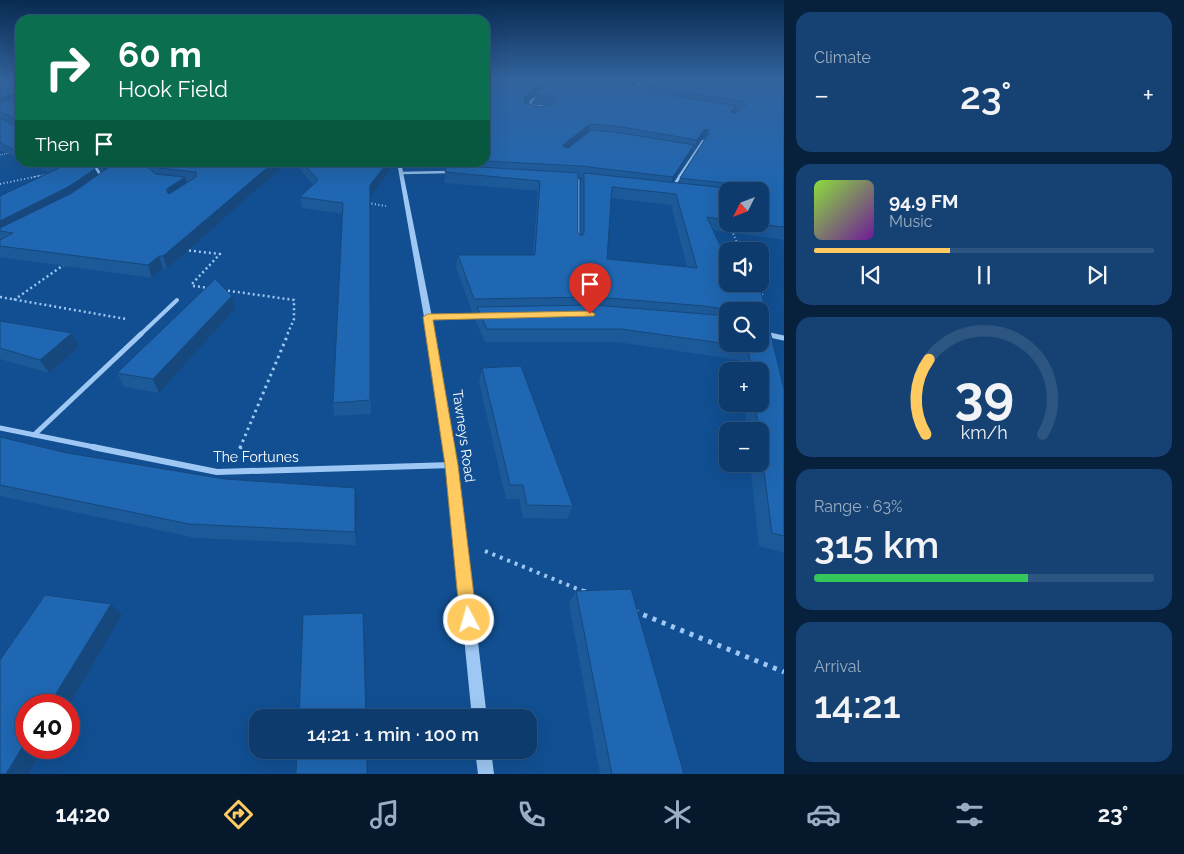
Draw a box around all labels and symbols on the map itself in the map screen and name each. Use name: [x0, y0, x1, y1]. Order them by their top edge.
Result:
north arrow: [719, 182, 769, 232]
pin: [569, 263, 611, 314]
street label: Tawneys Road: [450, 389, 478, 483]
street label: The Fortunes: [213, 449, 299, 465]
position arrow: [442, 593, 494, 645]
speed limit sign: 40: [15, 694, 80, 759]

